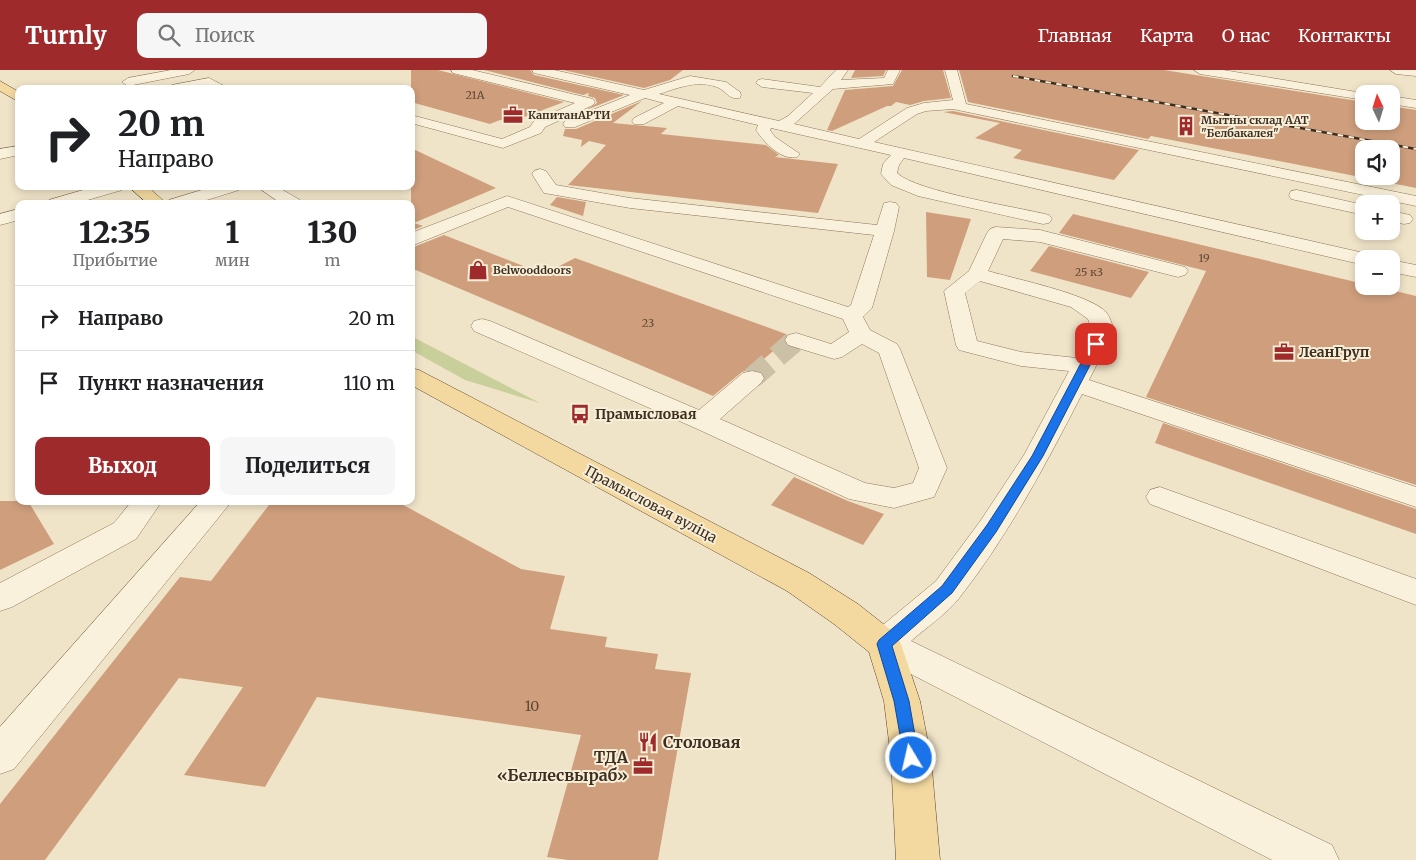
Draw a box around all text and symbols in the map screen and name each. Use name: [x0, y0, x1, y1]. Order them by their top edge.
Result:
search box: [137, 13, 487, 58]
text: Turnly: [25, 20, 107, 51]
icon: search: [155, 21, 183, 49]
text: Поиск: [195, 23, 255, 47]
text: Главная: [1037, 24, 1112, 47]
text: Карта: [1140, 24, 1194, 47]
text: О нас: [1222, 24, 1270, 47]
text: Контакты: [1298, 24, 1391, 47]
north arrow: [1355, 85, 1400, 130]
map controls: [1355, 85, 1400, 295]
house number: 21А: [465, 88, 485, 102]
text: 20 m: [118, 102, 205, 146]
office icon: КапитанАРТИ: [502, 104, 524, 126]
icon: right: [35, 105, 100, 170]
place label: КапитанАРТИ: [528, 108, 611, 122]
place label: Мытны склад ААТ "Белбакалея": [1201, 113, 1309, 140]
building icon: Мытны склад ААТ "Белбакалея": [1175, 115, 1197, 137]
button: sound: [1355, 140, 1400, 185]
text: Направо: [118, 145, 214, 173]
button: +: [1355, 195, 1400, 240]
text: 12:35: [79, 213, 151, 251]
text: 1: [225, 213, 239, 251]
text: 130: [307, 213, 358, 251]
text: Прибытие: [72, 250, 157, 270]
text: мин: [215, 250, 250, 270]
text: m: [324, 250, 340, 270]
button: −: [1355, 250, 1400, 295]
house number: 19: [1198, 251, 1210, 265]
shop icon: Belwooddoors: [467, 259, 489, 281]
place label: Belwooddoors: [493, 263, 571, 277]
house number: 25 к3: [1075, 265, 1103, 279]
icon: right: [35, 304, 63, 332]
text: Направо: [78, 306, 163, 330]
text: 20 m: [348, 306, 395, 330]
house number: 23: [642, 316, 654, 330]
pin: [1075, 323, 1117, 365]
icon: arrive: [1082, 330, 1110, 358]
office icon: ЛеанГруп: [1273, 341, 1295, 363]
place label: ЛеанГруп: [1299, 343, 1370, 361]
icon: arrive: [35, 369, 63, 397]
text: Пункт назначения: [78, 371, 264, 395]
text: 110 m: [344, 371, 395, 395]
bus stop icon: Прамысловая: [569, 403, 591, 425]
place label: Прамысловая: [595, 405, 697, 423]
button: Выход: [35, 437, 210, 495]
button: Поделиться: [220, 437, 395, 495]
street label: Прамысловая вуліца: [582, 461, 721, 547]
house number: 10: [525, 697, 539, 715]
restaurant icon: Столовая: [637, 731, 659, 753]
position arrow: [884, 731, 936, 783]
place label: Столовая: [663, 732, 741, 752]
place label: ТДА «Беллесвыраб»: [497, 747, 629, 785]
office icon: ТДА «Беллесвыраб»: [632, 755, 654, 777]

